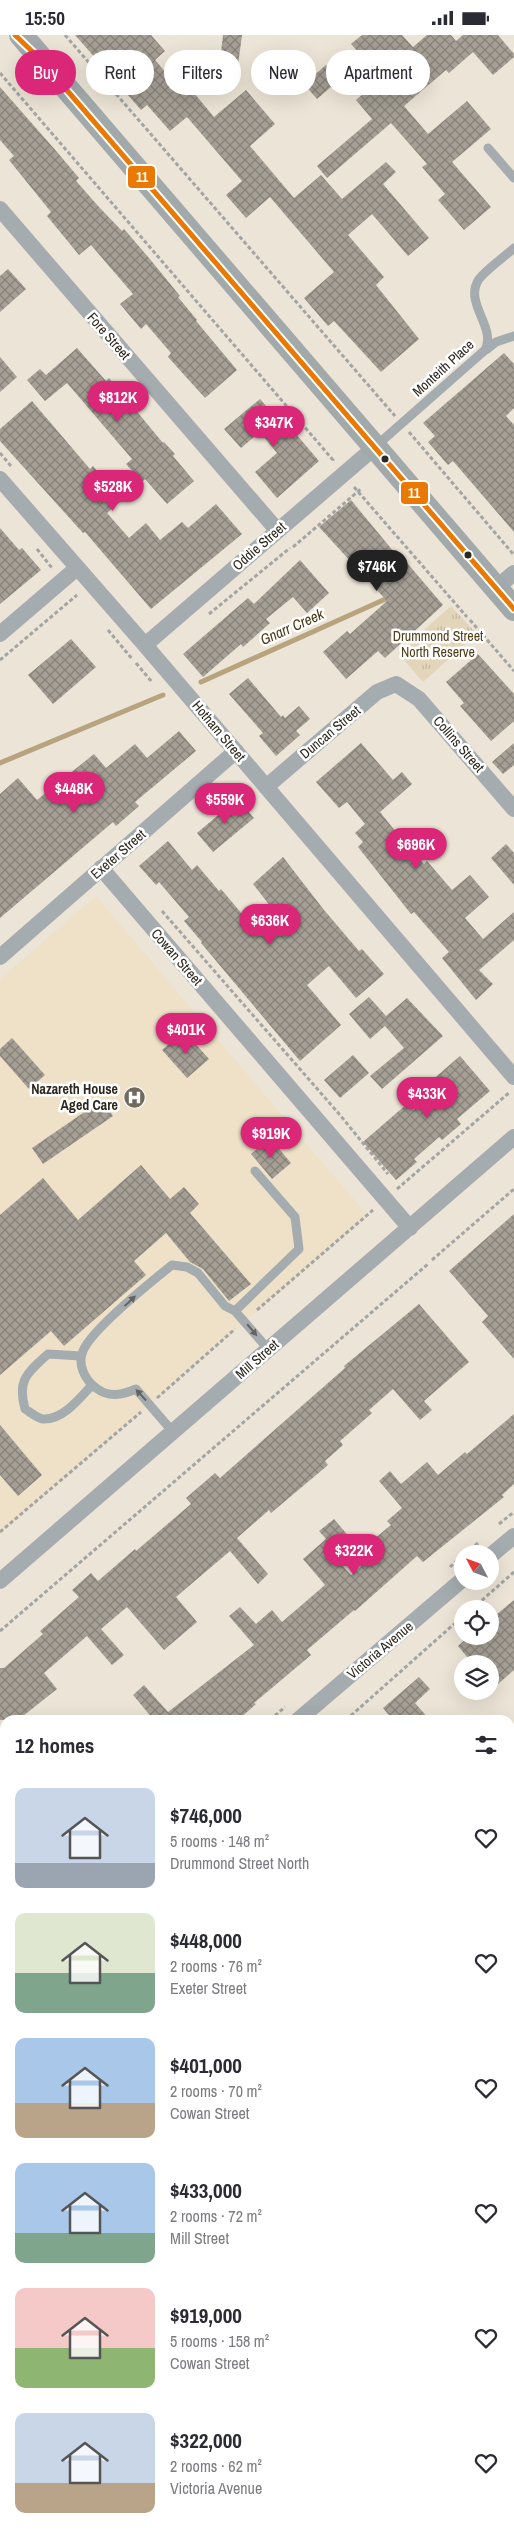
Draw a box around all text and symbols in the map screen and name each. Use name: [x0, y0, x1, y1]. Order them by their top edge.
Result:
text: 15:50: [25, 5, 65, 31]
chip: Buy: [15, 50, 76, 95]
chip: Rent: [86, 50, 154, 95]
chip: Filters: [164, 50, 241, 95]
chip: New: [251, 50, 316, 95]
chip: Apartment: [326, 50, 430, 95]
line badge: 11: [127, 165, 156, 189]
text: 11: [136, 168, 149, 186]
street label: Fore Street: [84, 309, 134, 363]
street label: Monteith Place: [409, 336, 477, 400]
pin: $812K: [83, 381, 153, 423]
text: $812K: [99, 386, 137, 408]
pin: $347K: [239, 405, 309, 448]
text: $347K: [255, 411, 293, 433]
unlabelled marker: [380, 454, 390, 464]
pin: $528K: [78, 469, 148, 512]
text: $528K: [94, 475, 132, 497]
line badge: 11: [400, 481, 429, 505]
text: 11: [408, 484, 421, 502]
street label: Oddie Street: [229, 518, 289, 574]
pin: $746K: [342, 549, 412, 592]
unlabelled marker: [463, 550, 473, 560]
text: $746K: [358, 555, 396, 577]
water label: Gnarr Creek: [257, 603, 328, 650]
park label: Drummond Street North Reserve: [393, 627, 483, 661]
street label: Hotham Street: [188, 697, 250, 765]
street label: Duncan Street: [296, 702, 364, 762]
street label: Collins Street: [430, 712, 488, 776]
pin: $448K: [39, 771, 109, 814]
text: $448K: [55, 777, 93, 799]
pin: $559K: [190, 783, 260, 825]
text: $559K: [206, 788, 244, 810]
street label: Exeter Street: [87, 825, 149, 883]
pin: $696K: [381, 827, 451, 870]
text: $696K: [397, 833, 435, 855]
pin: $636K: [235, 903, 305, 946]
text: $636K: [251, 909, 289, 931]
street label: Cowan Street: [147, 925, 207, 989]
pin: $401K: [151, 1013, 221, 1055]
text: $401K: [167, 1018, 205, 1040]
pin: $433K: [392, 1077, 462, 1119]
place label: Nazareth House Aged Care: [31, 1080, 118, 1114]
text: $433K: [408, 1082, 446, 1104]
hospital icon: Nazareth House Aged Care: [122, 1085, 146, 1109]
pin: $919K: [236, 1117, 306, 1159]
text: $919K: [252, 1122, 290, 1144]
one-way arrow: [124, 1295, 136, 1307]
one-way arrow: [246, 1324, 257, 1337]
street label: Mill Street: [232, 1335, 282, 1383]
one-way arrow: [135, 1390, 147, 1402]
pin: $322K: [319, 1533, 389, 1576]
text: $322K: [335, 1539, 373, 1561]
north arrow: [454, 1545, 499, 1590]
map controls: [454, 1545, 499, 1700]
button: locate: [454, 1600, 499, 1645]
street label: Victoria Avenue: [343, 1617, 417, 1683]
button: layers: [454, 1655, 499, 1700]
text: 12 homes: [15, 1731, 94, 1760]
icon: filters: [472, 1731, 500, 1759]
text: $746,000: [170, 1801, 242, 1830]
icon: home: [55, 1808, 115, 1868]
icon: heart: [472, 1824, 500, 1852]
text: 5 rooms · 148 m²: [170, 1830, 269, 1852]
text: Drummond Street North: [170, 1852, 309, 1874]
text: $448,000: [170, 1926, 242, 1955]
icon: home: [55, 1933, 115, 1993]
icon: heart: [472, 1949, 500, 1977]
text: 2 rooms · 76 m²: [170, 1955, 262, 1977]
text: Exeter Street: [170, 1977, 247, 1999]
text: $401,000: [170, 2051, 242, 2080]
icon: home: [55, 2058, 115, 2118]
icon: heart: [472, 2074, 500, 2102]
text: 2 rooms · 70 m²: [170, 2080, 262, 2102]
text: Cowan Street: [170, 2102, 250, 2124]
text: $433,000: [170, 2176, 242, 2205]
icon: home: [55, 2183, 115, 2243]
icon: heart: [472, 2199, 500, 2227]
text: 2 rooms · 72 m²: [170, 2205, 262, 2227]
text: Mill Street: [170, 2227, 229, 2249]
text: $919,000: [170, 2301, 242, 2330]
icon: home: [55, 2308, 115, 2368]
icon: heart: [472, 2324, 500, 2352]
text: 5 rooms · 158 m²: [170, 2330, 269, 2352]
text: Cowan Street: [170, 2352, 250, 2374]
text: $322,000: [170, 2426, 242, 2455]
icon: home: [55, 2433, 115, 2493]
icon: heart: [472, 2449, 500, 2477]
text: 2 rooms · 62 m²: [170, 2455, 262, 2477]
text: Victoria Avenue: [170, 2477, 262, 2499]

